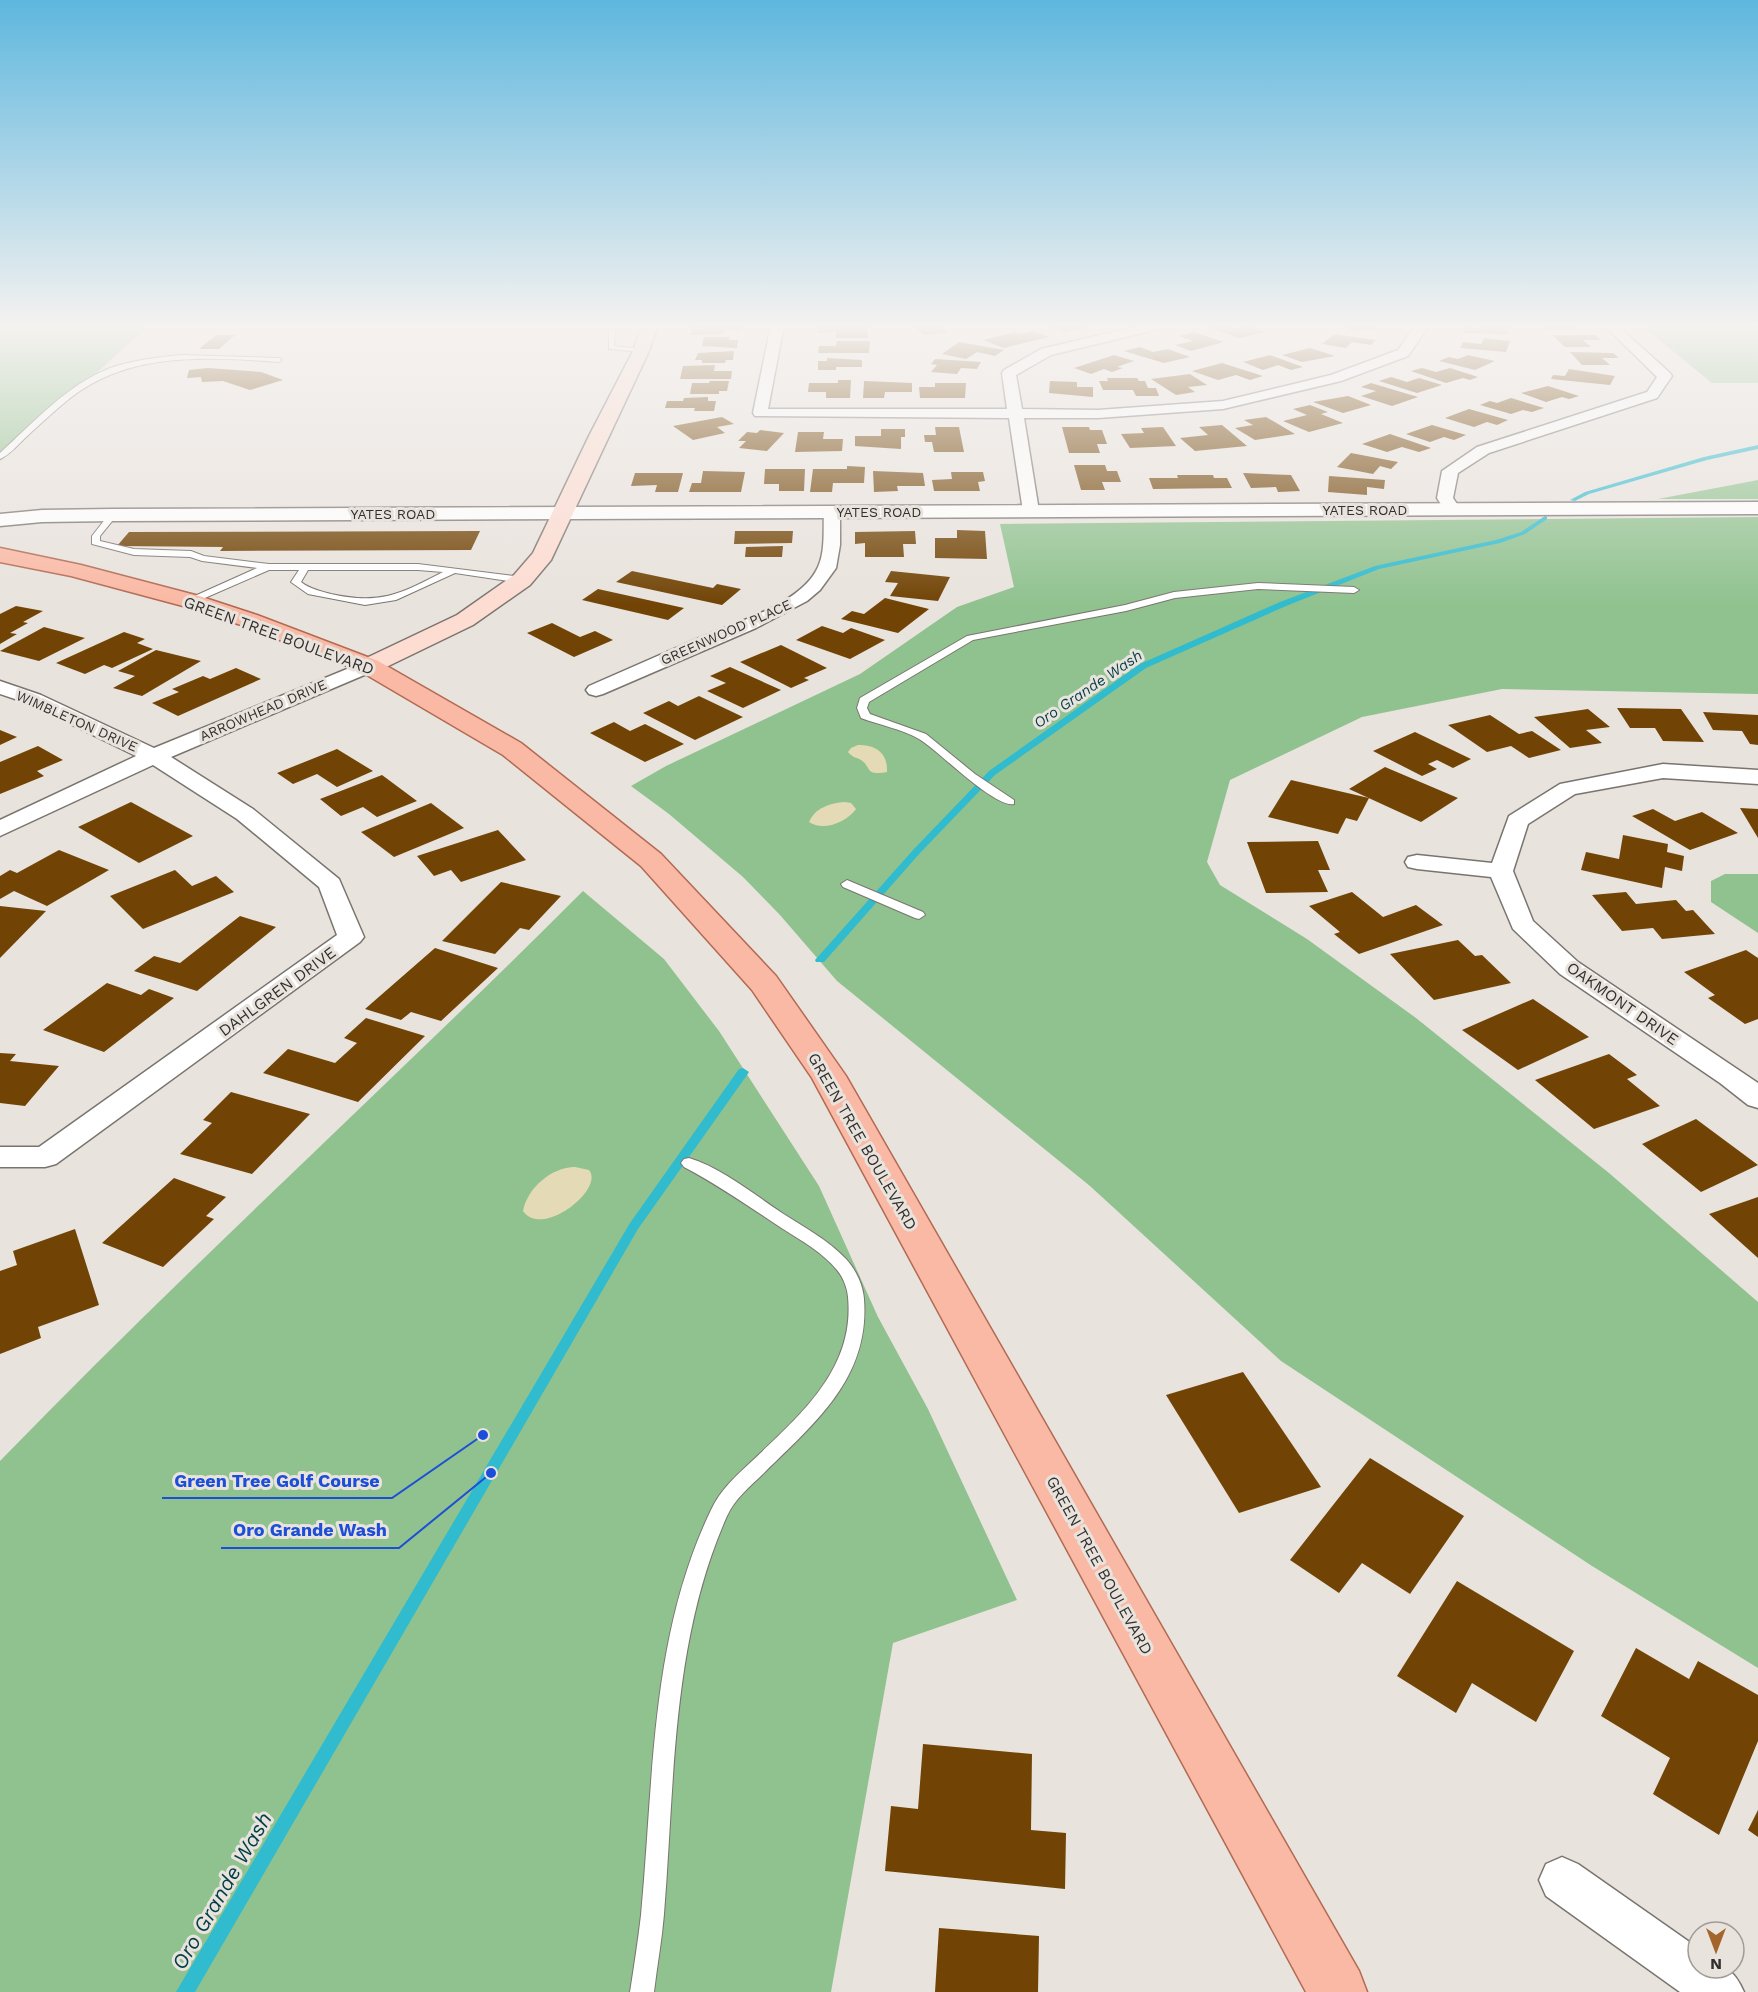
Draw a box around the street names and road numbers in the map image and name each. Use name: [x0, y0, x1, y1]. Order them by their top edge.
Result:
street label: YATES ROAD: [1323, 502, 1407, 518]
street label: YATES ROAD: [837, 504, 921, 520]
street label: YATES ROAD: [351, 506, 435, 522]
street label: GREEN TREE BOULEVARD: [181, 592, 377, 679]
street label: GREENWOOD PLACE: [658, 596, 794, 668]
street label: ARROWHEAD DRIVE: [197, 676, 329, 744]
street label: WIMBLETON DRIVE: [14, 687, 140, 755]
street label: DAHLGREN DRIVE: [215, 943, 339, 1040]
street label: OAKMONT DRIVE: [1563, 958, 1682, 1049]
street label: GREEN TREE BOULEVARD: [804, 1049, 921, 1233]
street label: GREEN TREE BOULEVARD: [1042, 1473, 1157, 1658]

